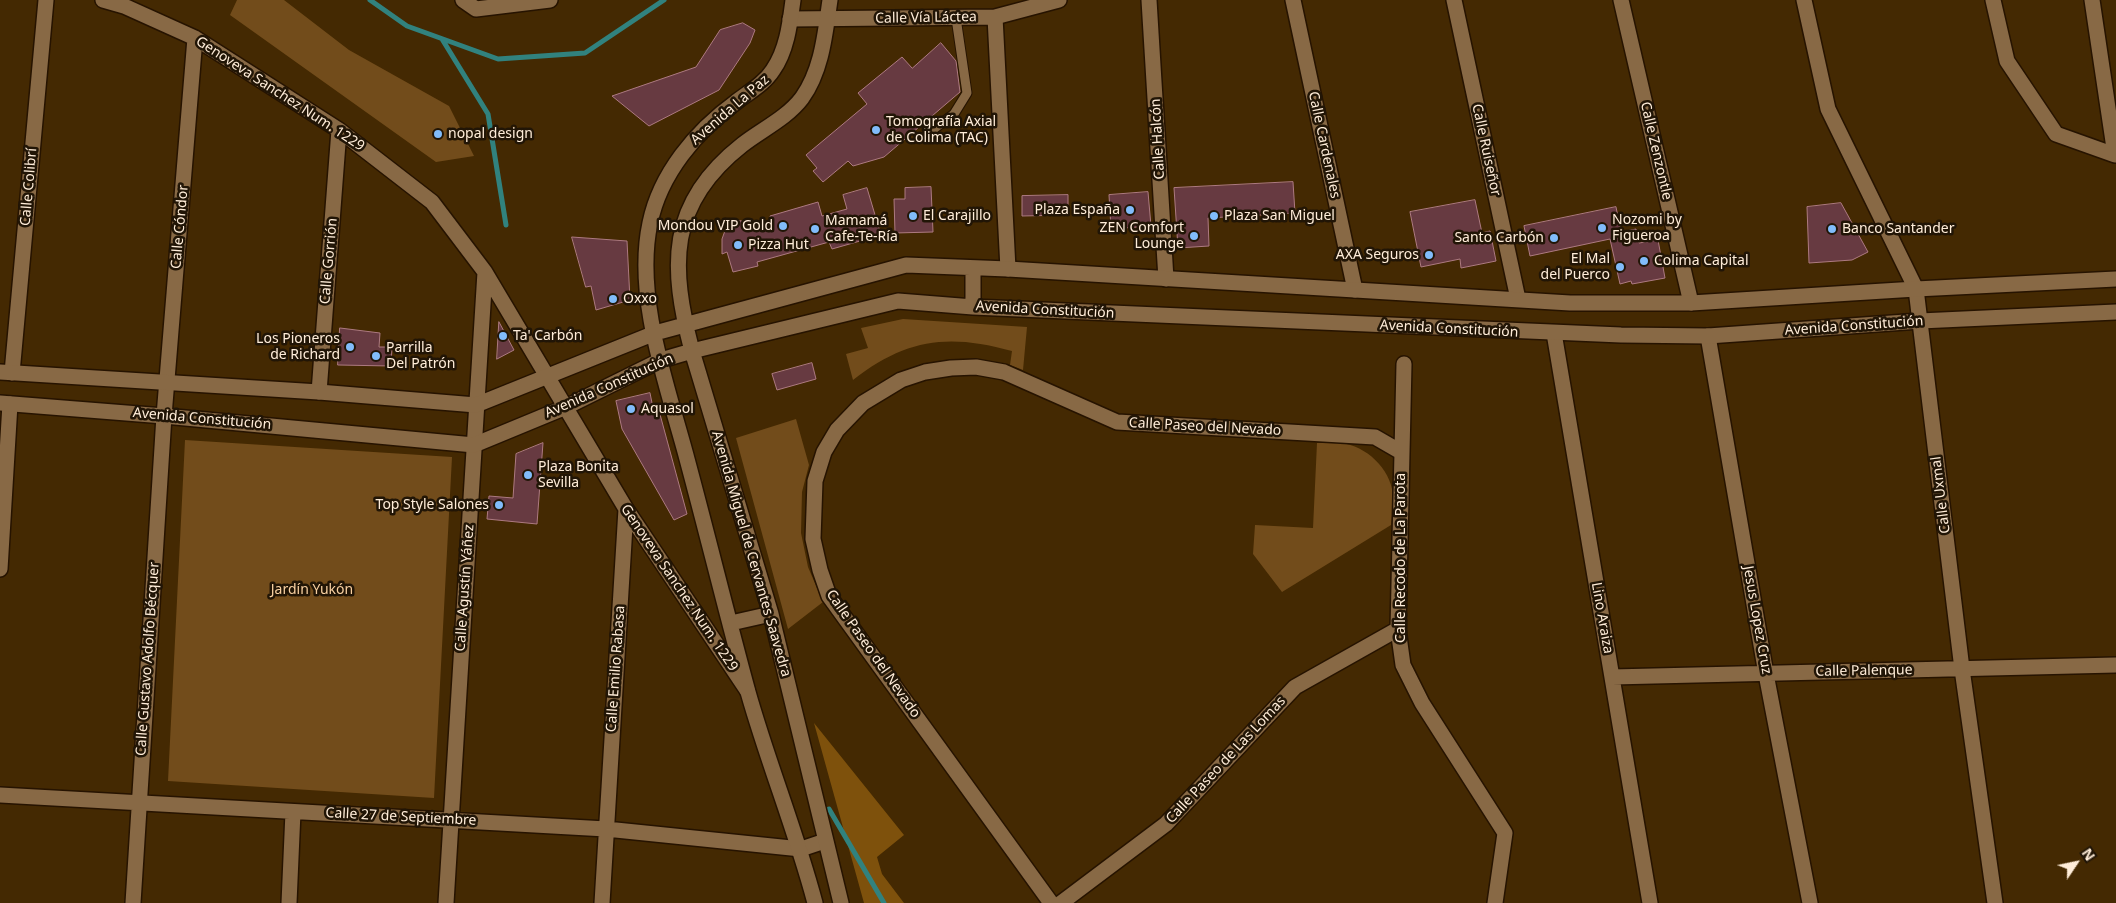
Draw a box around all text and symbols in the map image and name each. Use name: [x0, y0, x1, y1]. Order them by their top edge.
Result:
street label: Calle Vía Láctea: [875, 9, 977, 27]
street label: Genoveva Sanchez Num. 1229: [193, 33, 367, 155]
street label: Avenida La Paz: [687, 71, 773, 149]
street label: Calle Cardenales: [1304, 90, 1344, 200]
street label: Calle Halcón: [1147, 98, 1169, 180]
street label: Calle Zenzontle: [1637, 100, 1675, 202]
street label: Calle Ruiseñor: [1468, 102, 1504, 198]
place label: Tomografía Axial de Colima (TAC): [886, 114, 996, 146]
marker: Tomografía Axial de Colima (TAC): [870, 124, 882, 136]
place label: nopal design: [448, 126, 533, 142]
marker: nopal design: [432, 128, 444, 140]
street label: Calle Colibrí: [17, 147, 41, 227]
street label: Calle Cóndor: [168, 184, 192, 270]
place label: Plaza España: [1035, 202, 1120, 218]
marker: Plaza España: [1124, 204, 1136, 216]
place label: El Carajillo: [923, 208, 991, 224]
place label: Plaza San Miguel: [1224, 208, 1335, 224]
marker: El Carajillo: [907, 210, 919, 222]
marker: Plaza San Miguel: [1208, 210, 1220, 222]
place label: Nozomi by Figueroa: [1612, 212, 1682, 244]
place label: Mamamá Cafe-Te-Ría: [825, 213, 898, 246]
street label: Calle Gorrión: [317, 217, 341, 305]
place label: Mondou VIP Gold: [658, 218, 773, 234]
marker: Mondou VIP Gold: [777, 220, 789, 232]
place label: ZEN Comfort Lounge: [1099, 220, 1184, 252]
place label: Banco Santander: [1842, 221, 1954, 237]
marker: Nozomi by Figueroa: [1596, 222, 1608, 234]
marker: Mamamá Cafe-Te-Ría: [809, 223, 821, 235]
marker: Banco Santander: [1826, 223, 1838, 235]
marker: ZEN Comfort Lounge: [1188, 230, 1200, 242]
place label: Santo Carbón: [1454, 230, 1544, 246]
marker: Santo Carbón: [1548, 232, 1560, 244]
place label: Pizza Hut: [748, 237, 809, 253]
marker: Pizza Hut: [732, 239, 744, 251]
place label: AXA Seguros: [1336, 247, 1419, 263]
marker: AXA Seguros: [1423, 249, 1435, 261]
place label: El Mal del Puerco: [1541, 251, 1610, 284]
place label: Colima Capital: [1654, 253, 1749, 269]
marker: Colima Capital: [1638, 255, 1650, 267]
marker: El Mal del Puerco: [1614, 261, 1626, 273]
place label: Oxxo: [623, 291, 657, 307]
marker: Oxxo: [607, 293, 619, 305]
street label: Avenida Constitución: [975, 298, 1115, 322]
street label: Avenida Constitución: [1784, 313, 1924, 339]
street label: Avenida Constitución: [1379, 317, 1519, 341]
place label: Ta' Carbón: [513, 328, 582, 344]
marker: Ta' Carbón: [497, 330, 509, 342]
place label: Los Pioneros de Richard: [256, 331, 340, 364]
place label: Parrilla Del Patrón: [386, 340, 455, 372]
marker: Los Pioneros de Richard: [344, 341, 356, 353]
marker: Parrilla Del Patrón: [370, 350, 382, 362]
street label: Avenida Constitución: [542, 350, 676, 422]
place label: Aquasol: [641, 401, 694, 417]
marker: Aquasol: [625, 403, 637, 415]
street label: Avenida Constitución: [132, 405, 272, 433]
street label: Calle Paseo del Nevado: [1128, 415, 1282, 439]
street label: Avenida Miguel de Cervantes Saavedra: [708, 429, 794, 679]
street label: Calle Uxmal: [1928, 455, 1954, 535]
place label: Plaza Bonita Sevilla: [538, 459, 619, 492]
marker: Plaza Bonita Sevilla: [522, 469, 534, 481]
street label: Calle Recodo de La Parota: [1393, 473, 1409, 643]
place label: Top Style Salones: [376, 497, 489, 513]
marker: Top Style Salones: [493, 499, 505, 511]
street label: Genoveva Sanchez Num. 1229: [617, 501, 741, 675]
street label: Calle Agustín Yáñez: [452, 524, 478, 652]
street label: Calle Gustavo Adolfo Bécquer: [133, 561, 163, 757]
street label: Jesus Lopez Cruz: [1739, 565, 1775, 675]
street label: Lino Araiza: [1587, 581, 1617, 655]
park label: Jardín Yukón: [271, 582, 353, 598]
street label: Calle Paseo del Nevado: [822, 587, 924, 721]
street label: Calle Emilio Rabasa: [603, 605, 629, 733]
street label: Calle Palenque: [1815, 662, 1913, 680]
street label: Calle Paseo de Las Lomas: [1163, 693, 1289, 827]
street label: Calle 27 de Septiembre: [325, 805, 477, 829]
north arrow: [2051, 838, 2101, 888]
text: N: [2078, 844, 2100, 864]

